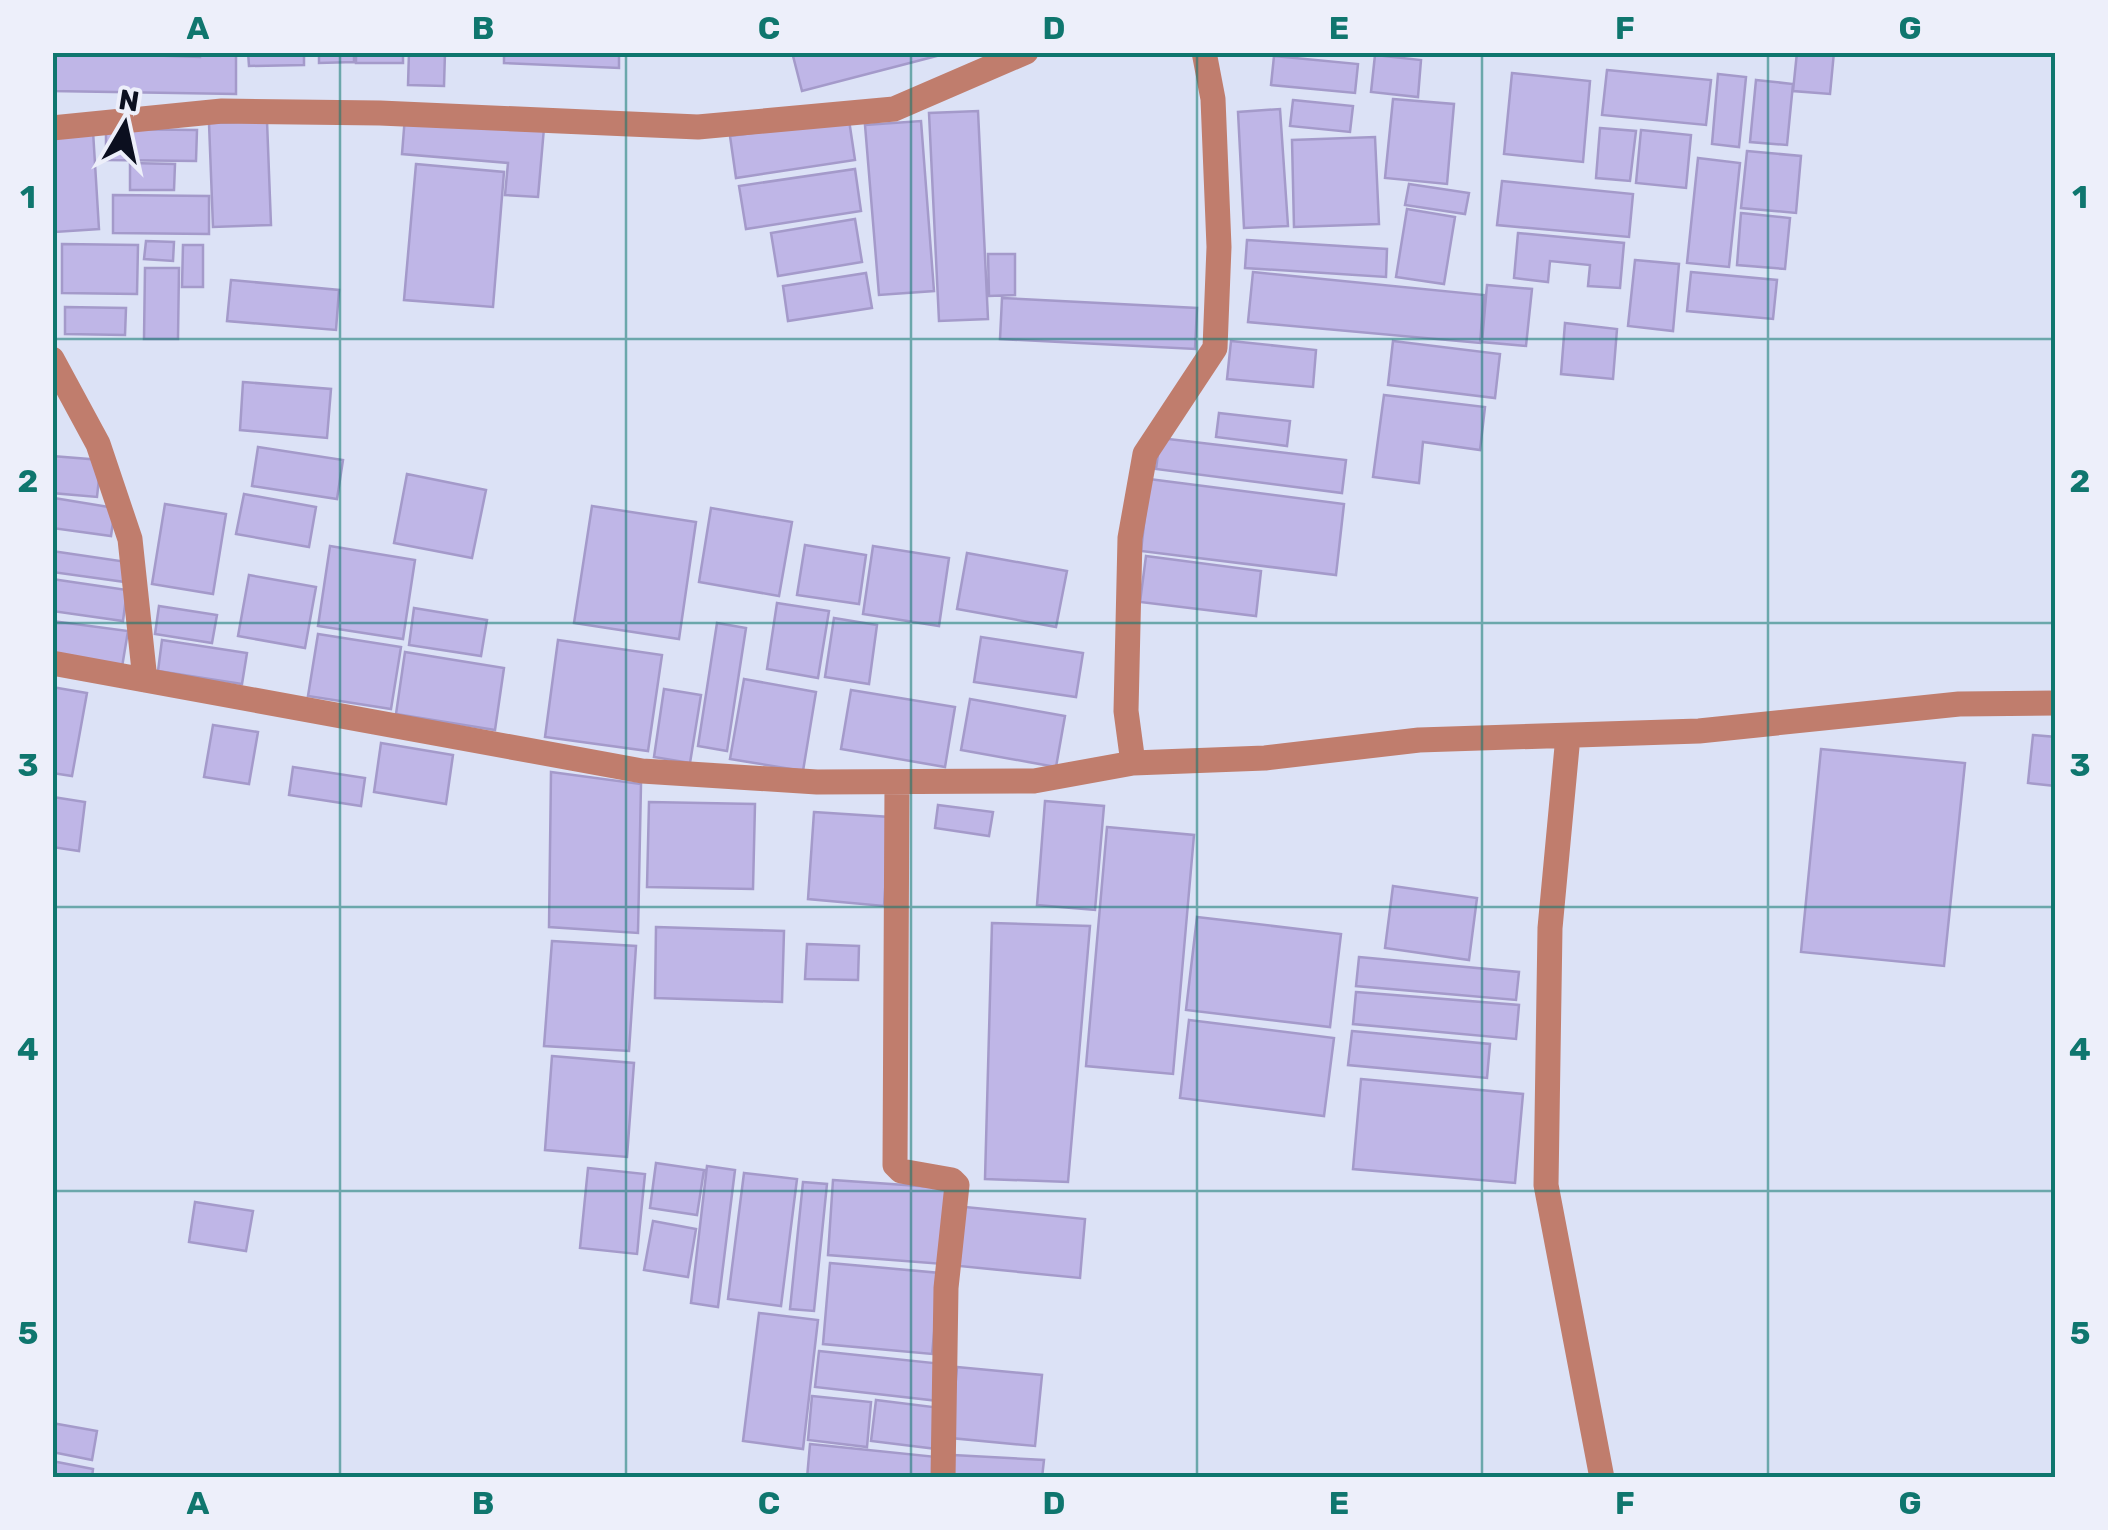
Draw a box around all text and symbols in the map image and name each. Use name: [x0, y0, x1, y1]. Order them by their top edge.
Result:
text: A: [187, 9, 210, 47]
text: B: [472, 9, 494, 47]
text: C: [758, 9, 780, 47]
text: D: [1043, 9, 1065, 47]
text: E: [1329, 9, 1349, 47]
text: F: [1615, 9, 1635, 47]
text: G: [1898, 9, 1922, 47]
north arrow: [75, 75, 175, 175]
text: N: [116, 83, 141, 119]
text: 1: [20, 178, 36, 216]
text: 1: [2072, 178, 2088, 216]
text: 2: [18, 462, 38, 500]
text: 2: [2070, 462, 2090, 500]
text: 3: [17, 746, 39, 784]
text: 3: [2069, 746, 2091, 784]
text: 4: [17, 1030, 39, 1068]
text: 4: [2069, 1030, 2091, 1068]
text: 5: [18, 1314, 38, 1352]
text: 5: [2070, 1314, 2090, 1352]
text: A: [187, 1484, 210, 1522]
text: B: [472, 1484, 494, 1522]
text: C: [758, 1484, 780, 1522]
text: D: [1043, 1484, 1065, 1522]
text: E: [1329, 1484, 1349, 1522]
text: F: [1615, 1484, 1635, 1522]
text: G: [1898, 1484, 1922, 1522]

